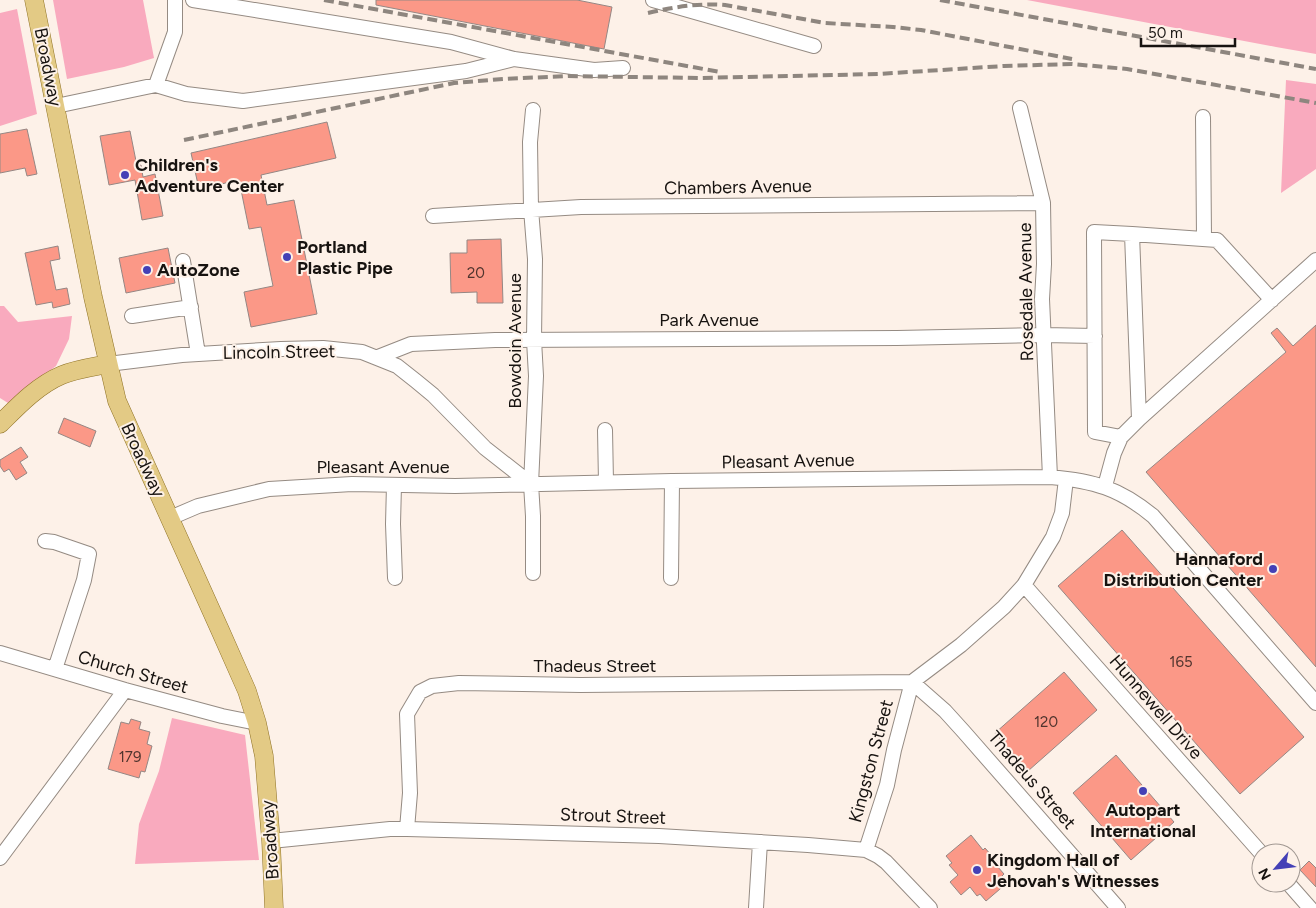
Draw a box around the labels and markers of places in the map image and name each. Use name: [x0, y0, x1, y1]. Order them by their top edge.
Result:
place label: Children's Adventure Center: [135, 154, 284, 197]
marker: Children's Adventure Center: [119, 169, 131, 181]
place label: Portland Plastic Pipe: [297, 236, 393, 279]
marker: Portland Plastic Pipe: [281, 251, 293, 263]
place label: AutoZone: [157, 259, 240, 281]
marker: AutoZone: [141, 264, 153, 276]
place label: Hannaford Distribution Center: [1104, 548, 1263, 591]
marker: Hannaford Distribution Center: [1267, 563, 1279, 575]
marker: Autopart International: [1137, 785, 1149, 797]
place label: Autopart International: [1090, 799, 1196, 842]
place label: Kingdom Hall of Jehovah's Witnesses: [987, 849, 1159, 892]
marker: Kingdom Hall of Jehovah's Witnesses: [971, 864, 983, 876]

